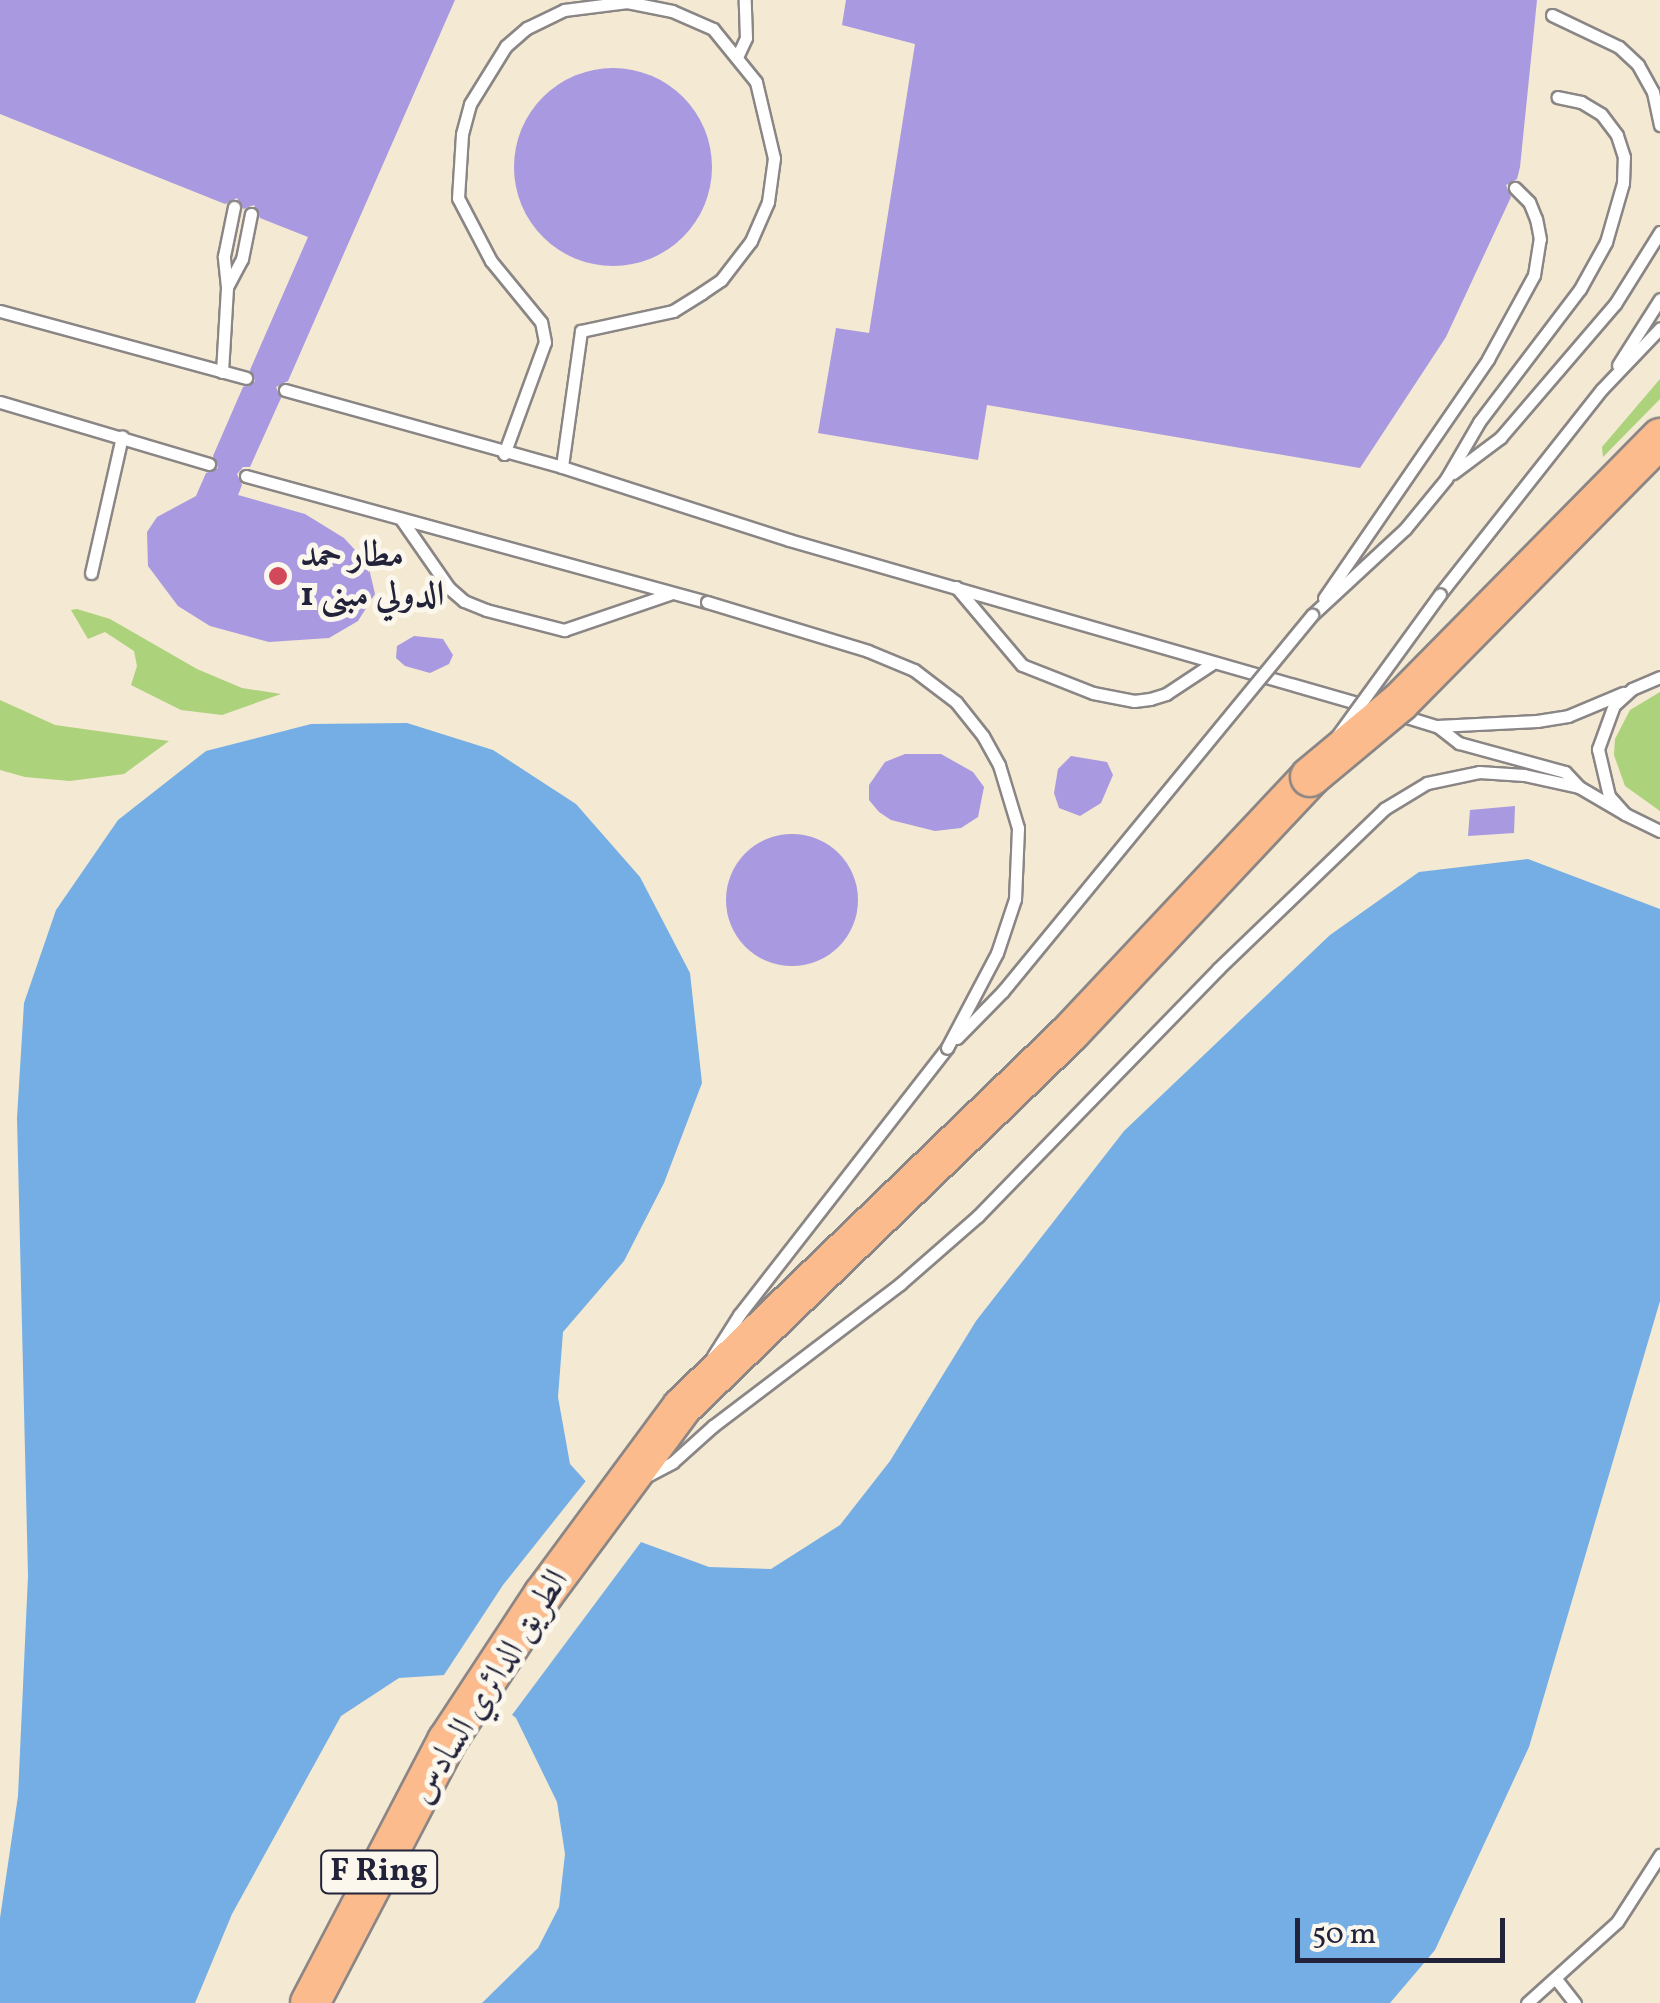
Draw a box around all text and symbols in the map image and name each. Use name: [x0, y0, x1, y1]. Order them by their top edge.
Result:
place label: مطار حمد الدولي مبنى 1: [300, 535, 444, 617]
marker: مطار حمد الدولي مبنى 1: [265, 563, 291, 589]
street label: الطريق الدائري السادس: [401, 1562, 579, 1812]
road number: F Ring: [319, 1845, 439, 1899]
scale bar: [1300, 1898, 1510, 1960]
text: 50 m: [1312, 1914, 1376, 1956]

